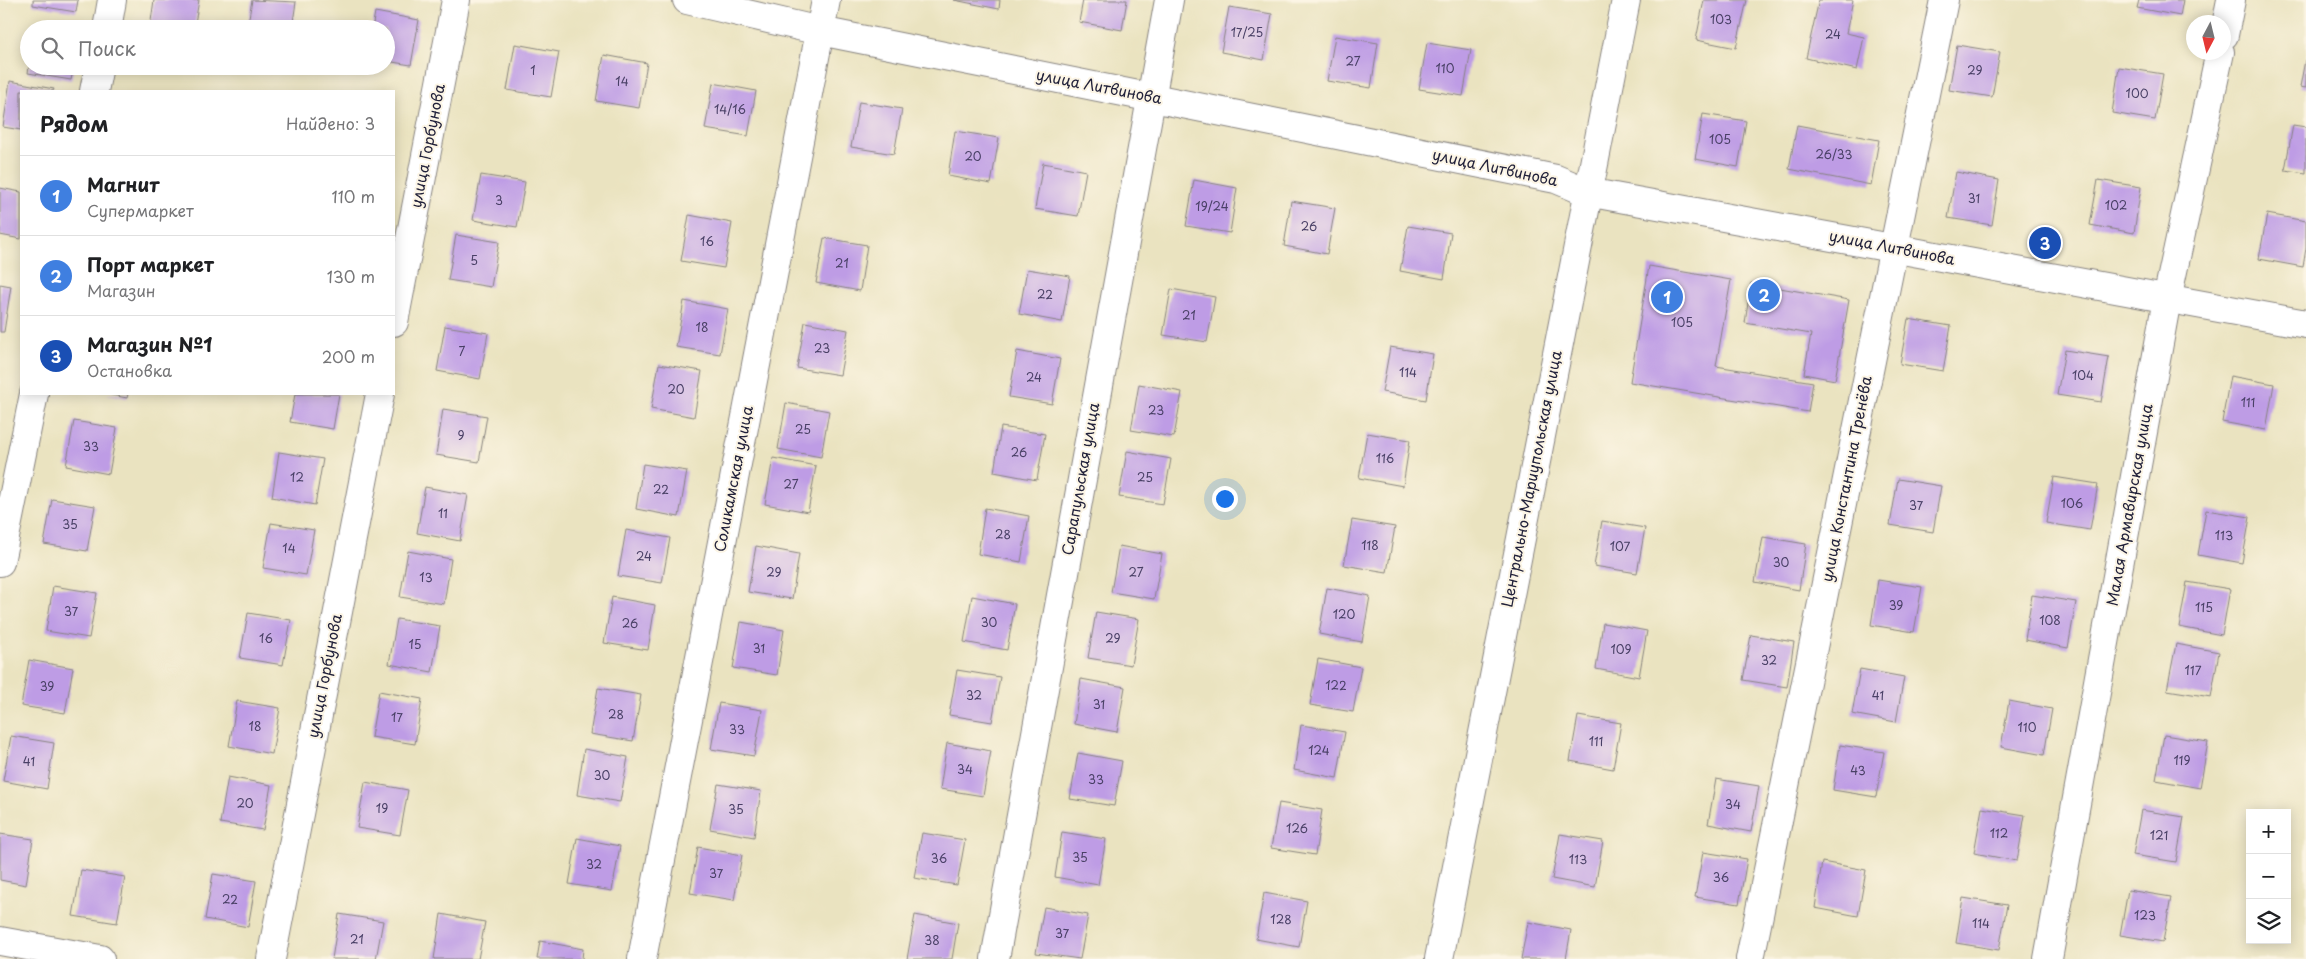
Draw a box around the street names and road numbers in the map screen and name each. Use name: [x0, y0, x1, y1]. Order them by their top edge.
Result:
street label: улица Литвинова: [1034, 62, 1165, 109]
street label: улица Горбунова: [403, 81, 450, 210]
street label: улица Литвинова: [1430, 142, 1561, 191]
street label: улица Литвинова: [1827, 223, 1958, 270]
street label: Центрально-Мариупольская улица: [1494, 348, 1567, 609]
street label: улица Константина Тренёва: [1814, 373, 1877, 584]
street label: Сарапульская улица: [1055, 400, 1104, 557]
street label: Малая Армавирская улица: [2099, 401, 2158, 608]
street label: Соликамская улица: [707, 403, 758, 554]
street label: улица Горбунова: [300, 611, 347, 740]

